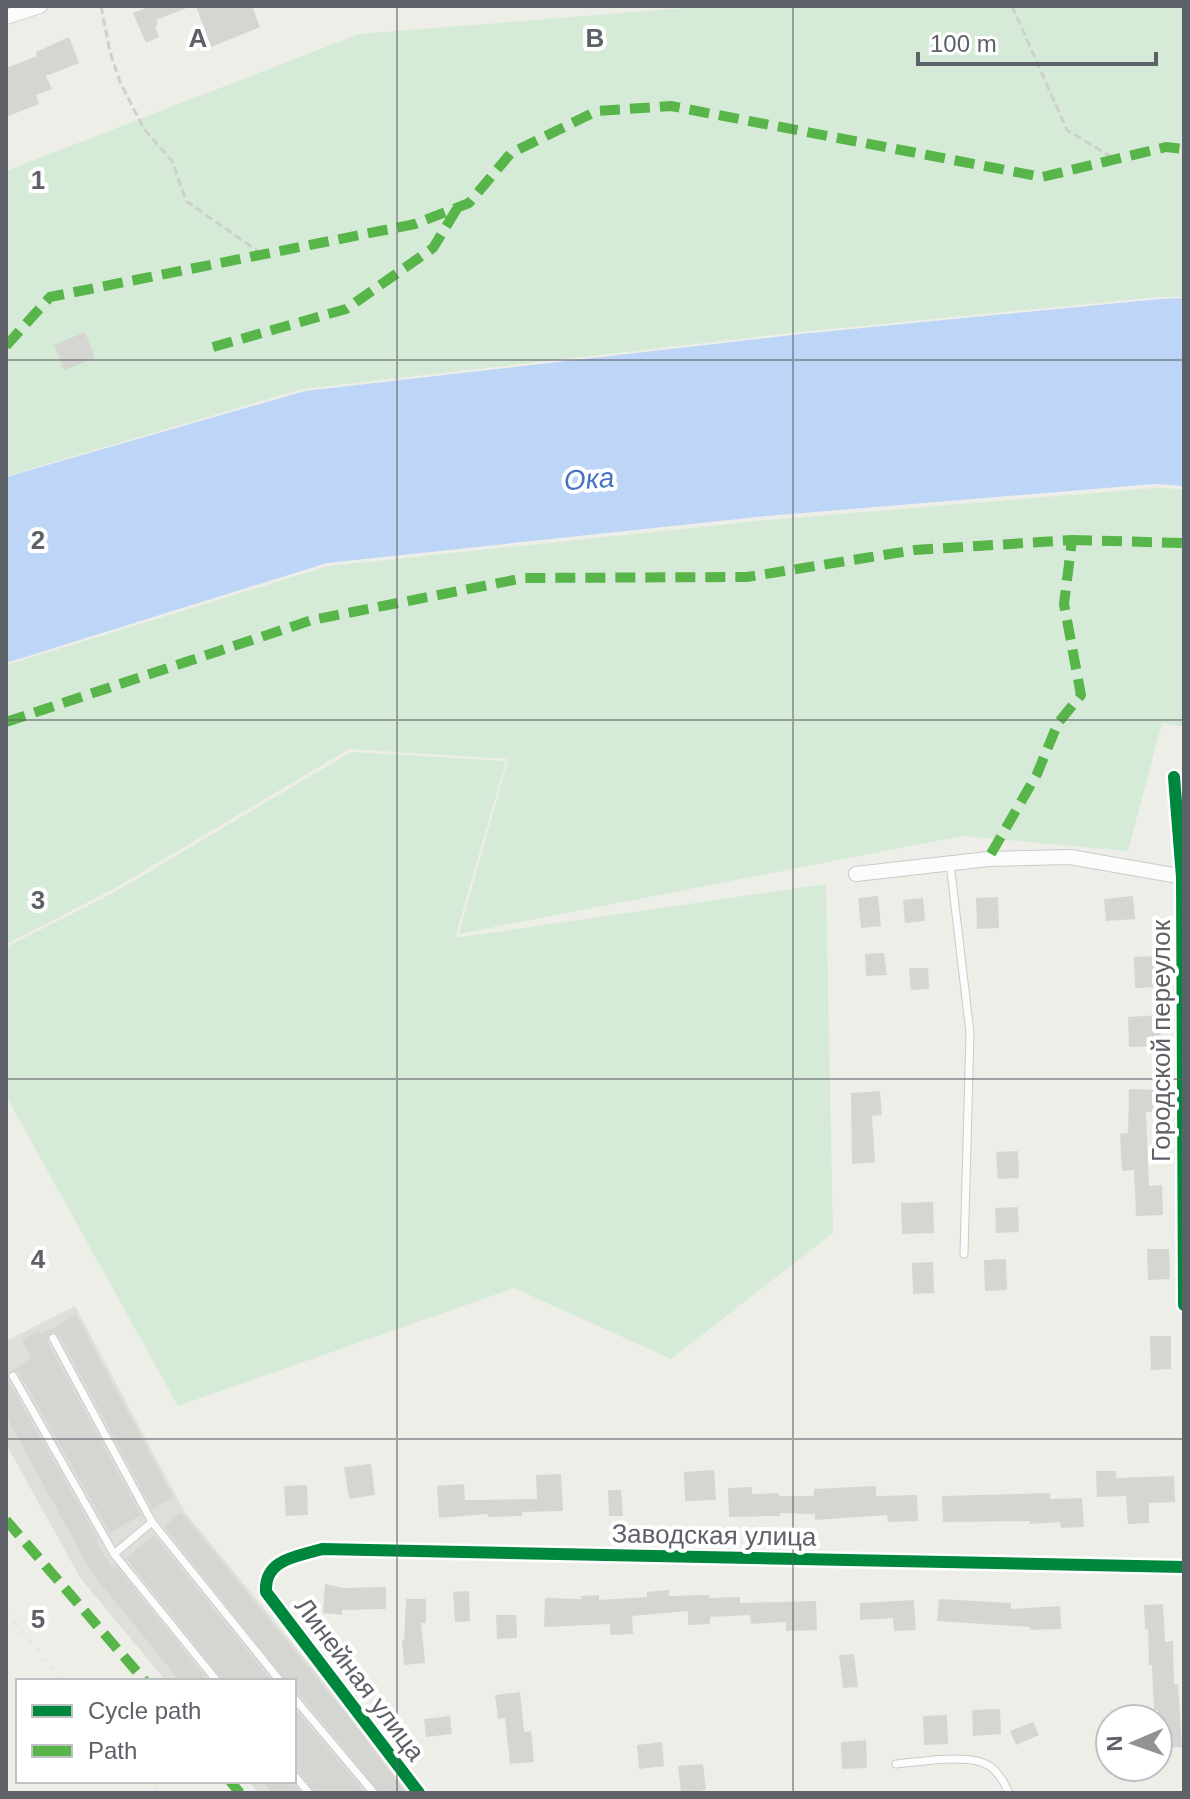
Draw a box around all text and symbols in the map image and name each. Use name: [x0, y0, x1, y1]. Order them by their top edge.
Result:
scale bar: [918, 16, 1156, 66]
text: A: [189, 23, 208, 53]
text: B: [586, 23, 604, 53]
text: 100 m: [930, 30, 997, 57]
text: 1: [31, 165, 45, 195]
water label: Ока: [563, 462, 615, 496]
text: 2: [31, 525, 45, 555]
text: 3: [31, 885, 45, 915]
street label: Городской переулок: [1146, 919, 1176, 1162]
text: 4: [31, 1244, 46, 1274]
street label: Заводская улица: [611, 1518, 817, 1552]
street label: Линейная улица: [289, 1591, 431, 1767]
text: 5: [31, 1604, 45, 1634]
legend: [16, 1679, 296, 1783]
text: Cycle path: [88, 1697, 201, 1724]
north arrow: [1094, 1703, 1174, 1783]
text: N: [1102, 1735, 1127, 1752]
text: Path: [88, 1737, 137, 1764]

